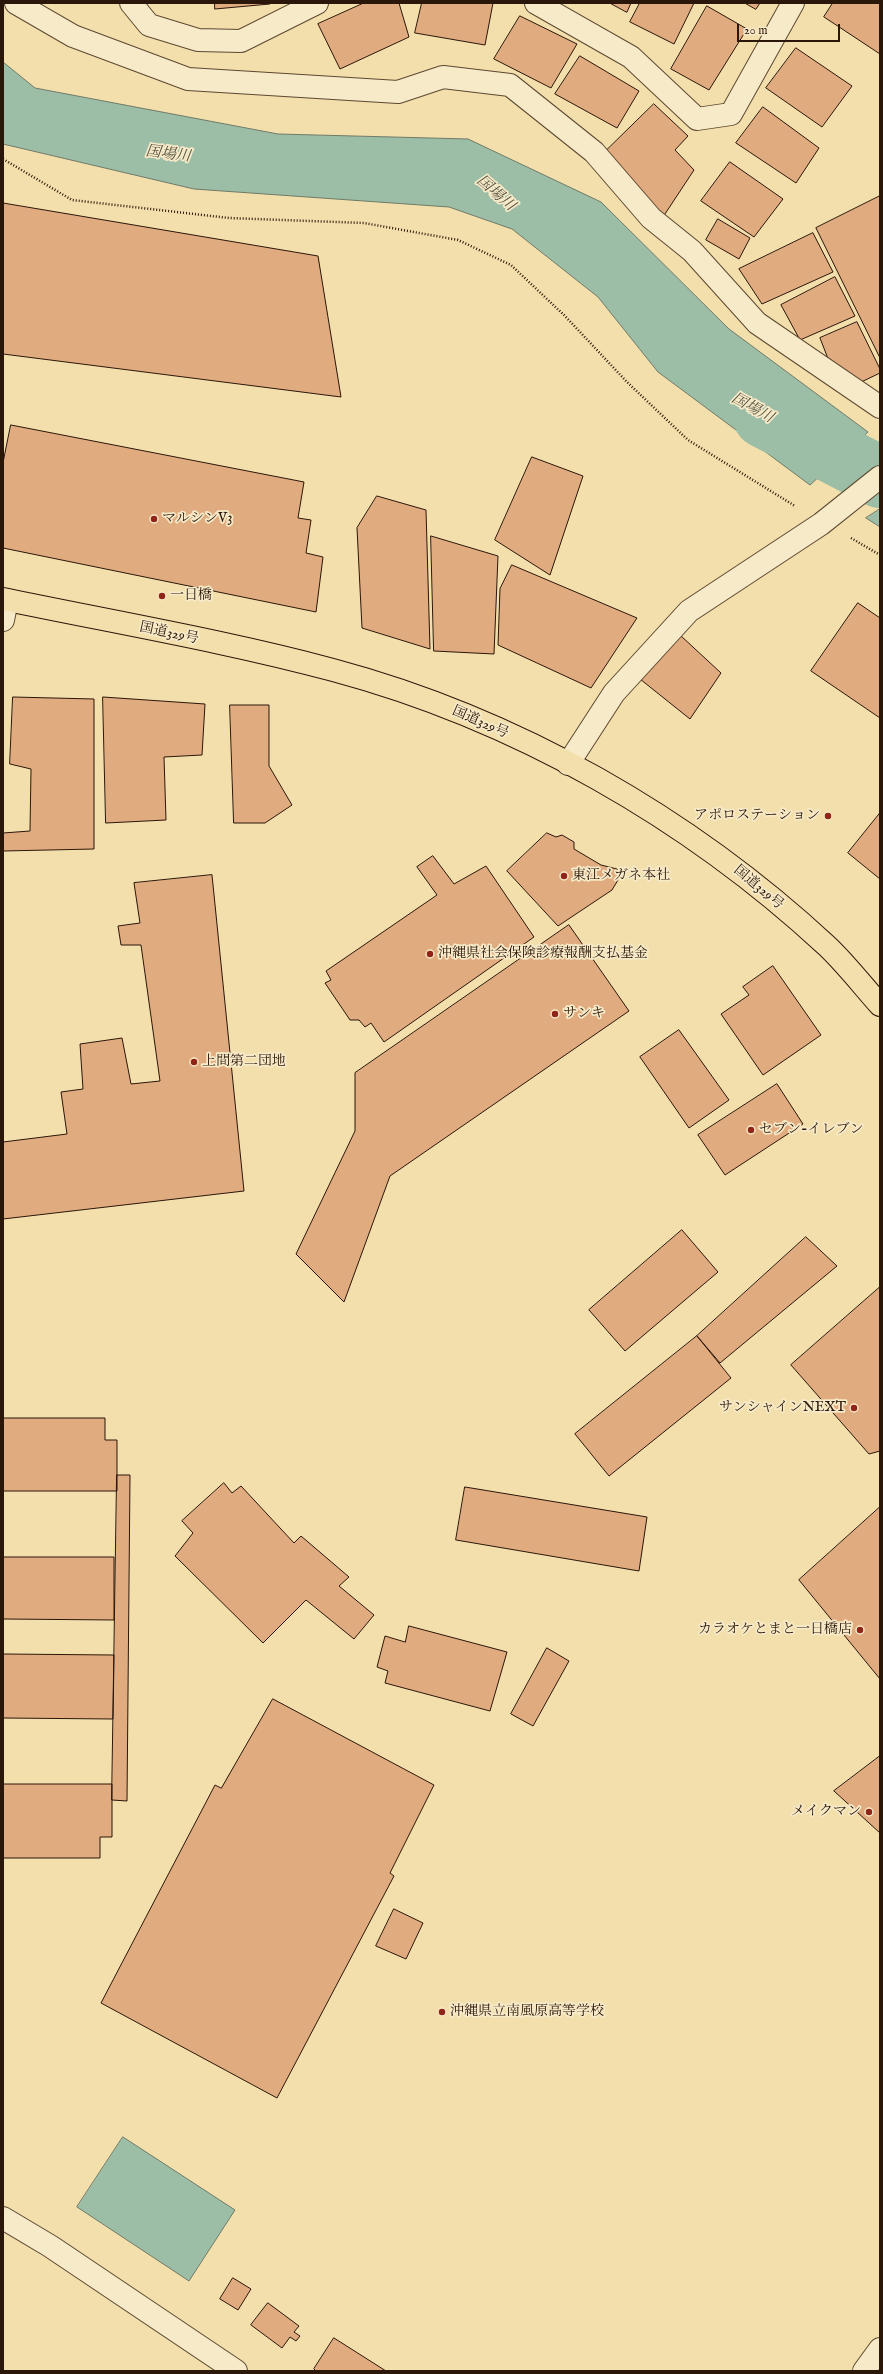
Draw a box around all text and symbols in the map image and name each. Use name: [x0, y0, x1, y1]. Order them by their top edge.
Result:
scale bar: [739, 16, 842, 42]
text: 20 m: [744, 23, 767, 38]
water label: 国場川: [145, 143, 191, 167]
water label: 国場川: [472, 172, 518, 216]
water label: 国場川: [728, 390, 776, 428]
place label: マルシンV3: [162, 511, 232, 527]
marker: マルシンV3: [149, 514, 159, 524]
place label: 一日橋: [170, 588, 212, 604]
marker: 一日橋: [157, 591, 167, 601]
street label: 国道329号: [138, 620, 200, 648]
street label: 国道329号: [449, 703, 511, 743]
place label: アポロステーション: [694, 808, 820, 824]
marker: アポロステーション: [823, 811, 833, 821]
street label: 国道329号: [730, 862, 786, 914]
place label: 東江メガネ本社: [572, 868, 670, 884]
marker: 東江メガネ本社: [559, 871, 569, 881]
place label: 沖縄県社会保険診療報酬支払基金: [438, 946, 648, 962]
marker: 沖縄県社会保険診療報酬支払基金: [425, 949, 435, 959]
place label: サンキ: [563, 1006, 605, 1022]
marker: サンキ: [550, 1009, 560, 1019]
place label: 上間第二団地: [202, 1054, 286, 1070]
marker: 上間第二団地: [189, 1057, 199, 1067]
place label: セブン-イレブン: [759, 1122, 864, 1138]
marker: セブン-イレブン: [746, 1125, 756, 1135]
place label: サンシャインNEXT: [719, 1400, 846, 1416]
marker: サンシャインNEXT: [849, 1403, 859, 1413]
place label: カラオケとまと一日橋店: [698, 1622, 852, 1638]
marker: カラオケとまと一日橋店: [855, 1625, 865, 1635]
place label: メイクマン: [791, 1804, 861, 1820]
marker: メイクマン: [864, 1807, 874, 1817]
place label: 沖縄県立南風原高等学校: [450, 2004, 604, 2020]
marker: 沖縄県立南風原高等学校: [437, 2007, 447, 2017]

